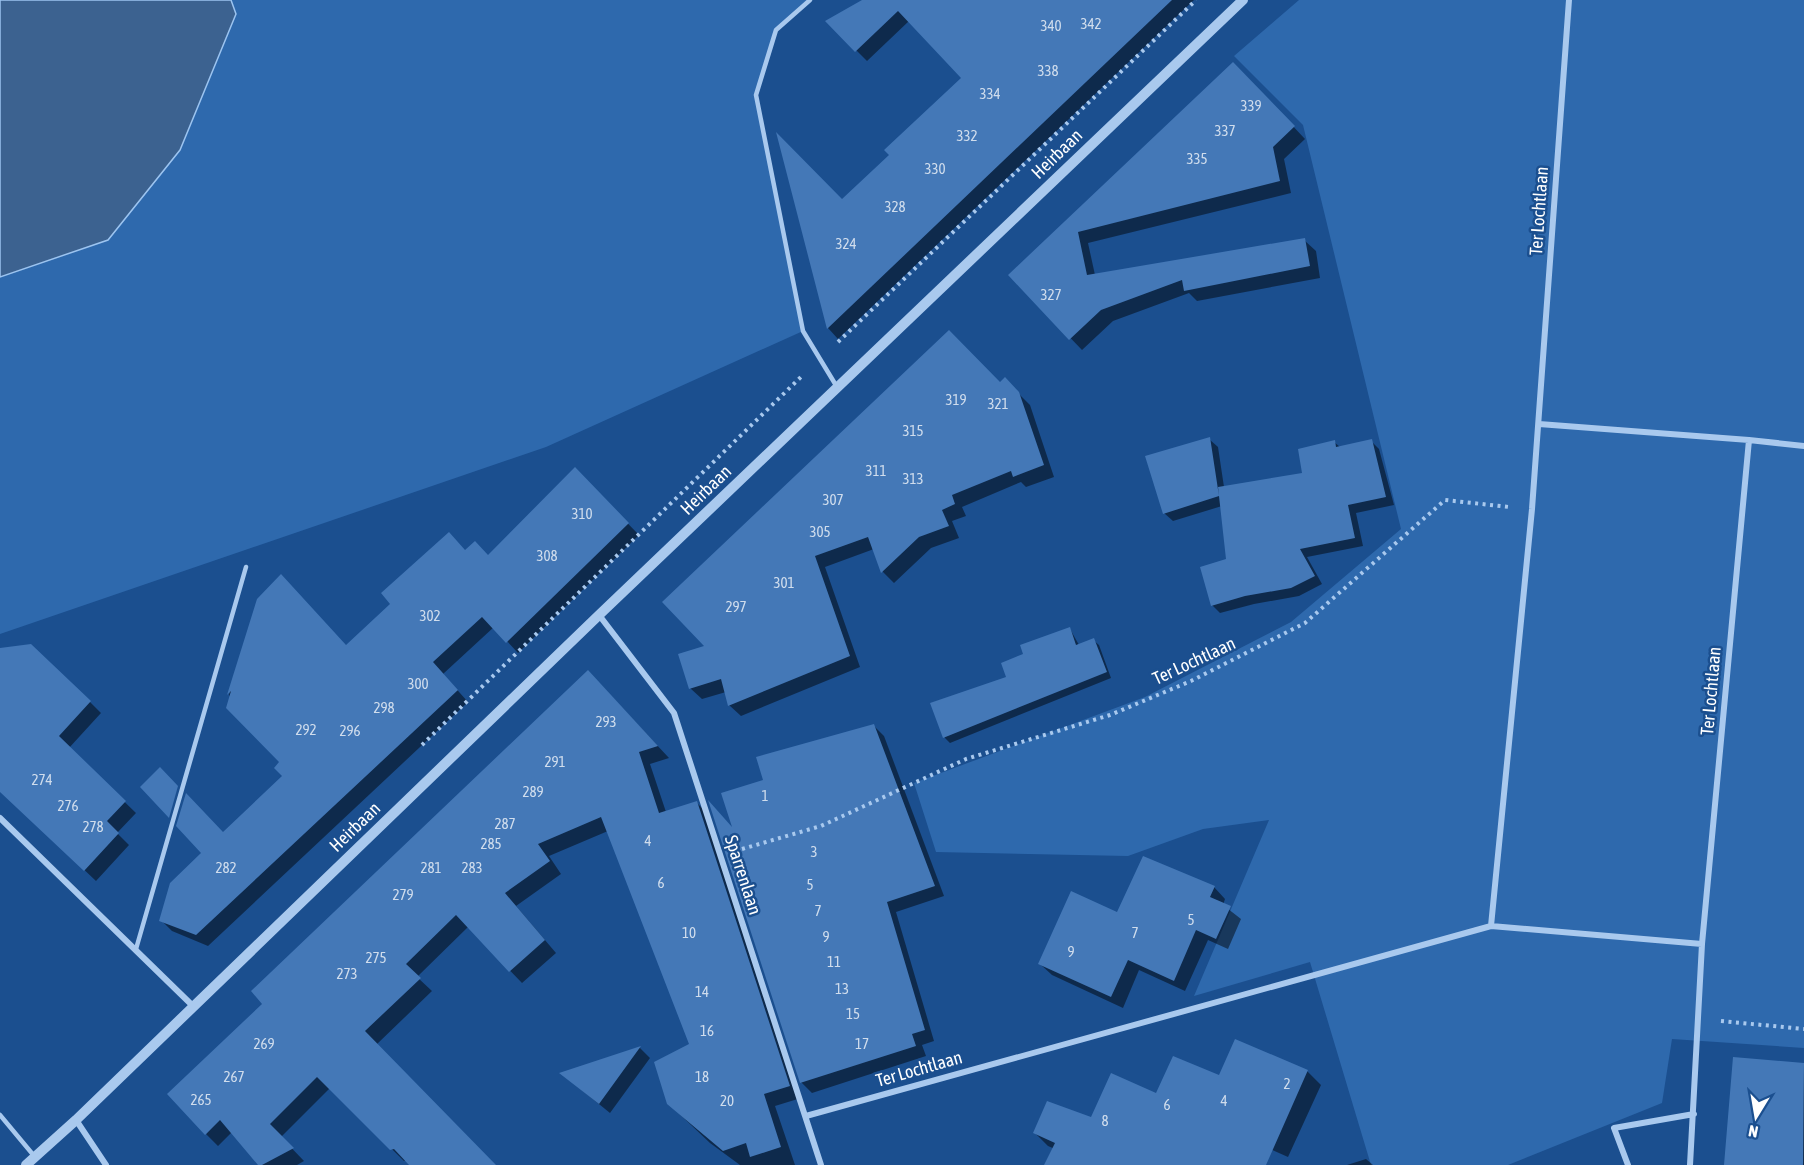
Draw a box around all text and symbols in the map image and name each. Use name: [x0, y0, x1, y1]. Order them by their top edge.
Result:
house number: 342: [1080, 15, 1102, 32]
house number: 340: [1040, 17, 1062, 34]
house number: 338: [1037, 62, 1059, 79]
house number: 334: [979, 85, 1001, 102]
house number: 339: [1240, 97, 1262, 114]
house number: 337: [1214, 122, 1236, 139]
street label: Heirbaan: [1027, 125, 1086, 183]
house number: 332: [956, 127, 978, 144]
house number: 335: [1186, 150, 1208, 167]
house number: 330: [924, 160, 946, 177]
street label: Ter Lochtlaan: [1525, 166, 1552, 256]
house number: 328: [884, 198, 906, 215]
house number: 324: [835, 235, 857, 252]
house number: 327: [1040, 286, 1062, 303]
house number: 319: [945, 391, 967, 408]
house number: 321: [987, 395, 1009, 412]
house number: 315: [902, 422, 924, 439]
street label: Heirbaan: [676, 461, 735, 519]
house number: 311: [865, 462, 887, 479]
house number: 313: [902, 470, 924, 487]
house number: 307: [822, 491, 844, 508]
house number: 310: [571, 505, 593, 522]
house number: 305: [809, 523, 831, 540]
house number: 308: [536, 547, 558, 564]
house number: 301: [773, 574, 795, 591]
house number: 297: [725, 598, 747, 615]
house number: 302: [419, 607, 441, 624]
street label: Ter Lochtlaan: [1149, 632, 1239, 689]
street label: Ter Lochtlaan: [1696, 646, 1725, 736]
house number: 300: [407, 675, 429, 692]
house number: 298: [373, 699, 395, 716]
house number: 293: [595, 713, 617, 730]
house number: 292: [295, 721, 317, 738]
house number: 296: [339, 722, 361, 739]
house number: 291: [544, 753, 566, 770]
house number: 274: [31, 771, 53, 788]
house number: 289: [522, 783, 544, 800]
house number: 1: [761, 787, 769, 804]
house number: 276: [57, 797, 79, 814]
street label: Heirbaan: [325, 798, 384, 856]
house number: 287: [494, 815, 516, 832]
house number: 278: [82, 818, 104, 835]
house number: 4: [644, 832, 652, 849]
street label: Sparrenlaan: [721, 832, 766, 917]
house number: 285: [480, 835, 502, 852]
house number: 3: [810, 843, 818, 860]
house number: 282: [215, 859, 237, 876]
house number: 281: [420, 859, 442, 876]
house number: 283: [461, 859, 483, 876]
house number: 6: [657, 874, 665, 891]
house number: 5: [806, 876, 814, 893]
house number: 279: [392, 886, 414, 903]
house number: 7: [814, 902, 822, 919]
house number: 5: [1187, 911, 1195, 928]
house number: 10: [682, 924, 696, 941]
house number: 7: [1131, 924, 1139, 941]
house number: 9: [822, 928, 830, 945]
house number: 9: [1067, 943, 1075, 960]
house number: 275: [365, 949, 387, 966]
house number: 11: [827, 953, 841, 970]
house number: 273: [336, 965, 358, 982]
house number: 13: [835, 980, 849, 997]
house number: 14: [695, 983, 709, 1000]
house number: 15: [846, 1005, 860, 1022]
house number: 16: [700, 1022, 714, 1039]
house number: 269: [253, 1035, 275, 1052]
house number: 17: [855, 1035, 869, 1052]
street label: Ter Lochtlaan: [873, 1046, 965, 1091]
house number: 267: [223, 1068, 245, 1085]
house number: 18: [695, 1068, 709, 1085]
house number: 2: [1283, 1075, 1291, 1092]
north arrow: [1726, 1087, 1786, 1147]
house number: 265: [190, 1091, 212, 1108]
house number: 20: [720, 1092, 734, 1109]
house number: 4: [1220, 1092, 1228, 1109]
house number: 6: [1163, 1096, 1171, 1113]
house number: 8: [1101, 1112, 1109, 1129]
text: N: [1747, 1122, 1759, 1141]

